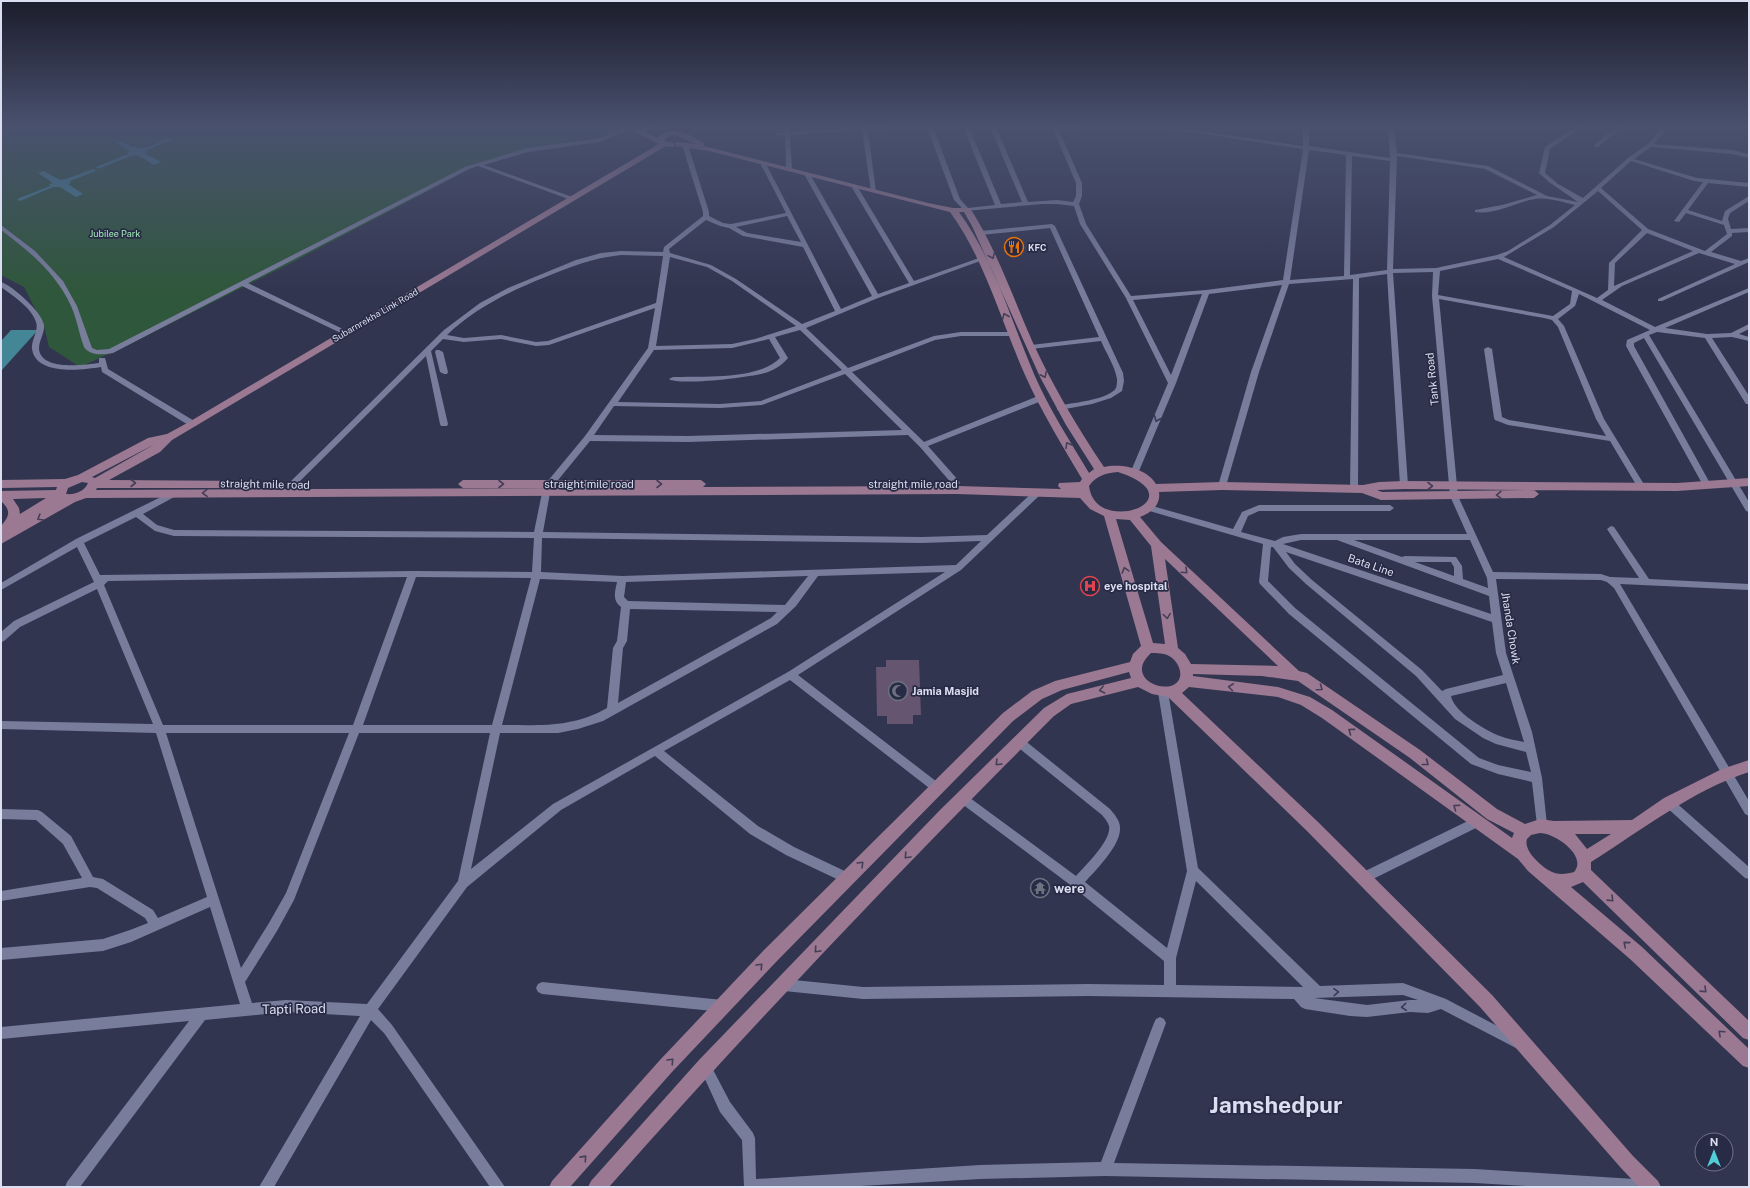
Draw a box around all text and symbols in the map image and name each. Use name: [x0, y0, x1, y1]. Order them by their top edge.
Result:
park label: Jubilee Park: [90, 228, 140, 239]
restaurant icon: KFC: [1003, 236, 1025, 258]
place label: KFC: [1028, 242, 1047, 253]
one-way arrow: [987, 252, 995, 260]
street label: Subarnrekha Link Road: [330, 286, 420, 344]
one-way arrow: [1002, 312, 1010, 320]
street label: Tank Road: [1423, 352, 1441, 406]
one-way arrow: [1040, 371, 1047, 379]
one-way arrow: [1153, 415, 1161, 422]
one-way arrow: [1066, 442, 1073, 449]
street label: straight mile road: [220, 477, 310, 491]
street label: straight mile road: [544, 478, 634, 490]
street label: straight mile road: [868, 478, 958, 490]
one-way arrow: [130, 479, 136, 487]
one-way arrow: [498, 480, 504, 488]
one-way arrow: [656, 480, 662, 488]
one-way arrow: [1427, 482, 1433, 490]
one-way arrow: [202, 489, 208, 497]
one-way arrow: [1496, 491, 1502, 499]
one-way arrow: [37, 514, 44, 521]
street label: Bata Line: [1346, 552, 1396, 578]
one-way arrow: [1121, 567, 1130, 574]
one-way arrow: [1180, 567, 1188, 574]
hospital icon: eye hospital: [1079, 575, 1101, 597]
place label: eye hospital: [1104, 580, 1168, 592]
street label: Jhanda Chowk: [1499, 591, 1523, 665]
one-way arrow: [1162, 613, 1171, 619]
mosque icon: Jamia Masjid: [887, 680, 909, 702]
one-way arrow: [1228, 682, 1234, 691]
one-way arrow: [1316, 683, 1323, 691]
place label: Jamia Masjid: [912, 685, 979, 697]
one-way arrow: [1098, 685, 1105, 693]
one-way arrow: [1348, 729, 1355, 736]
one-way arrow: [995, 758, 1003, 766]
one-way arrow: [1422, 758, 1429, 765]
one-way arrow: [1453, 805, 1460, 812]
one-way arrow: [904, 851, 911, 858]
one-way arrow: [856, 861, 864, 869]
temple icon: were: [1029, 877, 1051, 899]
place label: were: [1054, 881, 1084, 896]
one-way arrow: [1606, 894, 1614, 902]
one-way arrow: [1623, 942, 1631, 949]
one-way arrow: [815, 945, 822, 953]
one-way arrow: [755, 963, 763, 971]
one-way arrow: [1699, 985, 1707, 993]
one-way arrow: [1333, 987, 1339, 996]
street label: Tapti Road: [262, 1001, 326, 1017]
one-way arrow: [1401, 1002, 1407, 1011]
one-way arrow: [1718, 1031, 1726, 1038]
one-way arrow: [666, 1058, 674, 1066]
district label: Jamshedpur: [1210, 1091, 1342, 1118]
north arrow: [1694, 1132, 1734, 1172]
text: N: [1710, 1136, 1718, 1148]
one-way arrow: [579, 1155, 587, 1163]

